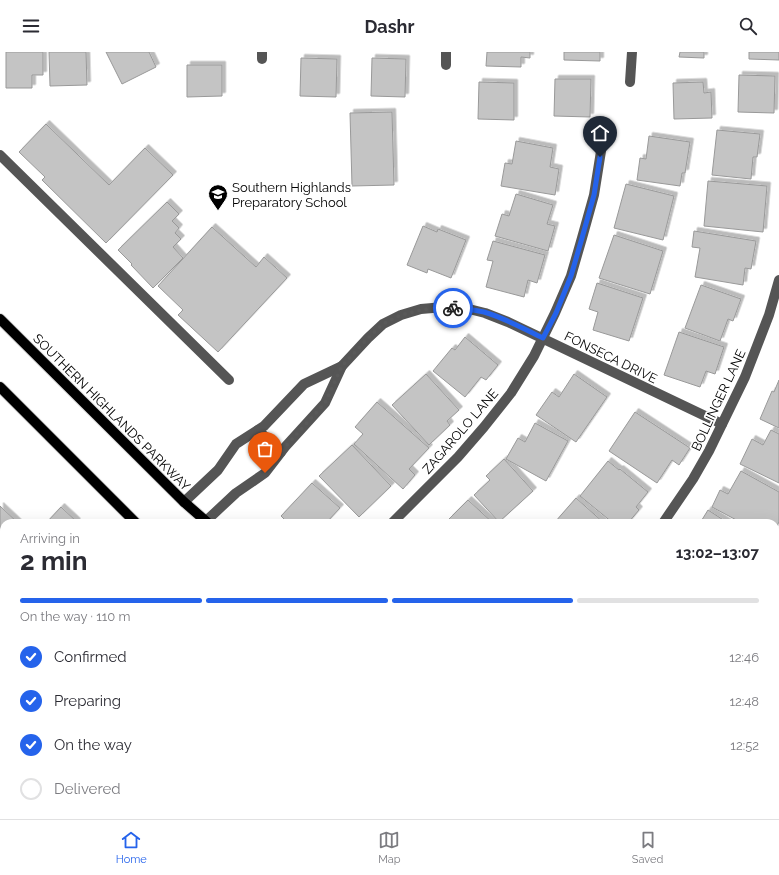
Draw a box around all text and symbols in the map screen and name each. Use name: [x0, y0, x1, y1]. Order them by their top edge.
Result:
icon: menu: [20, 15, 42, 37]
icon: search: [737, 15, 759, 37]
text: Dashr: [365, 16, 414, 37]
pin: [583, 116, 617, 157]
icon: home: [589, 122, 611, 144]
place label: Southern Highlands Preparatory School: [232, 180, 351, 210]
school or university icon: Southern Highlands Preparatory School: [207, 183, 229, 211]
courier: [433, 288, 473, 328]
icon: bike: [442, 297, 464, 319]
street label: FONSECA DRIVE: [562, 329, 660, 386]
street label: SOUTHERN HIGHLANDS PARKWAY: [30, 331, 194, 494]
street label: BOLLINGER LANE: [688, 347, 749, 453]
street label: ZAGAROLO LANE: [419, 386, 501, 477]
pin: [248, 432, 282, 473]
icon: bag: [254, 438, 276, 460]
text: Arriving in: [20, 531, 80, 546]
text: 13:02–13:07: [676, 544, 759, 562]
text: 2 min: [20, 546, 87, 576]
text: On the way · 110 m: [20, 609, 131, 624]
icon: check: [20, 646, 42, 668]
text: Confirmed: [54, 648, 127, 666]
text: 12:46: [729, 650, 759, 665]
icon: check: [20, 690, 42, 712]
text: Preparing: [54, 692, 121, 710]
text: 12:48: [729, 694, 759, 709]
icon: check: [20, 734, 42, 756]
text: On the way: [54, 736, 132, 754]
text: 12:52: [730, 738, 759, 753]
text: Delivered: [54, 780, 121, 798]
tab: Home: [116, 829, 147, 866]
tab: Map: [378, 829, 401, 866]
tab: Saved: [632, 829, 663, 866]

